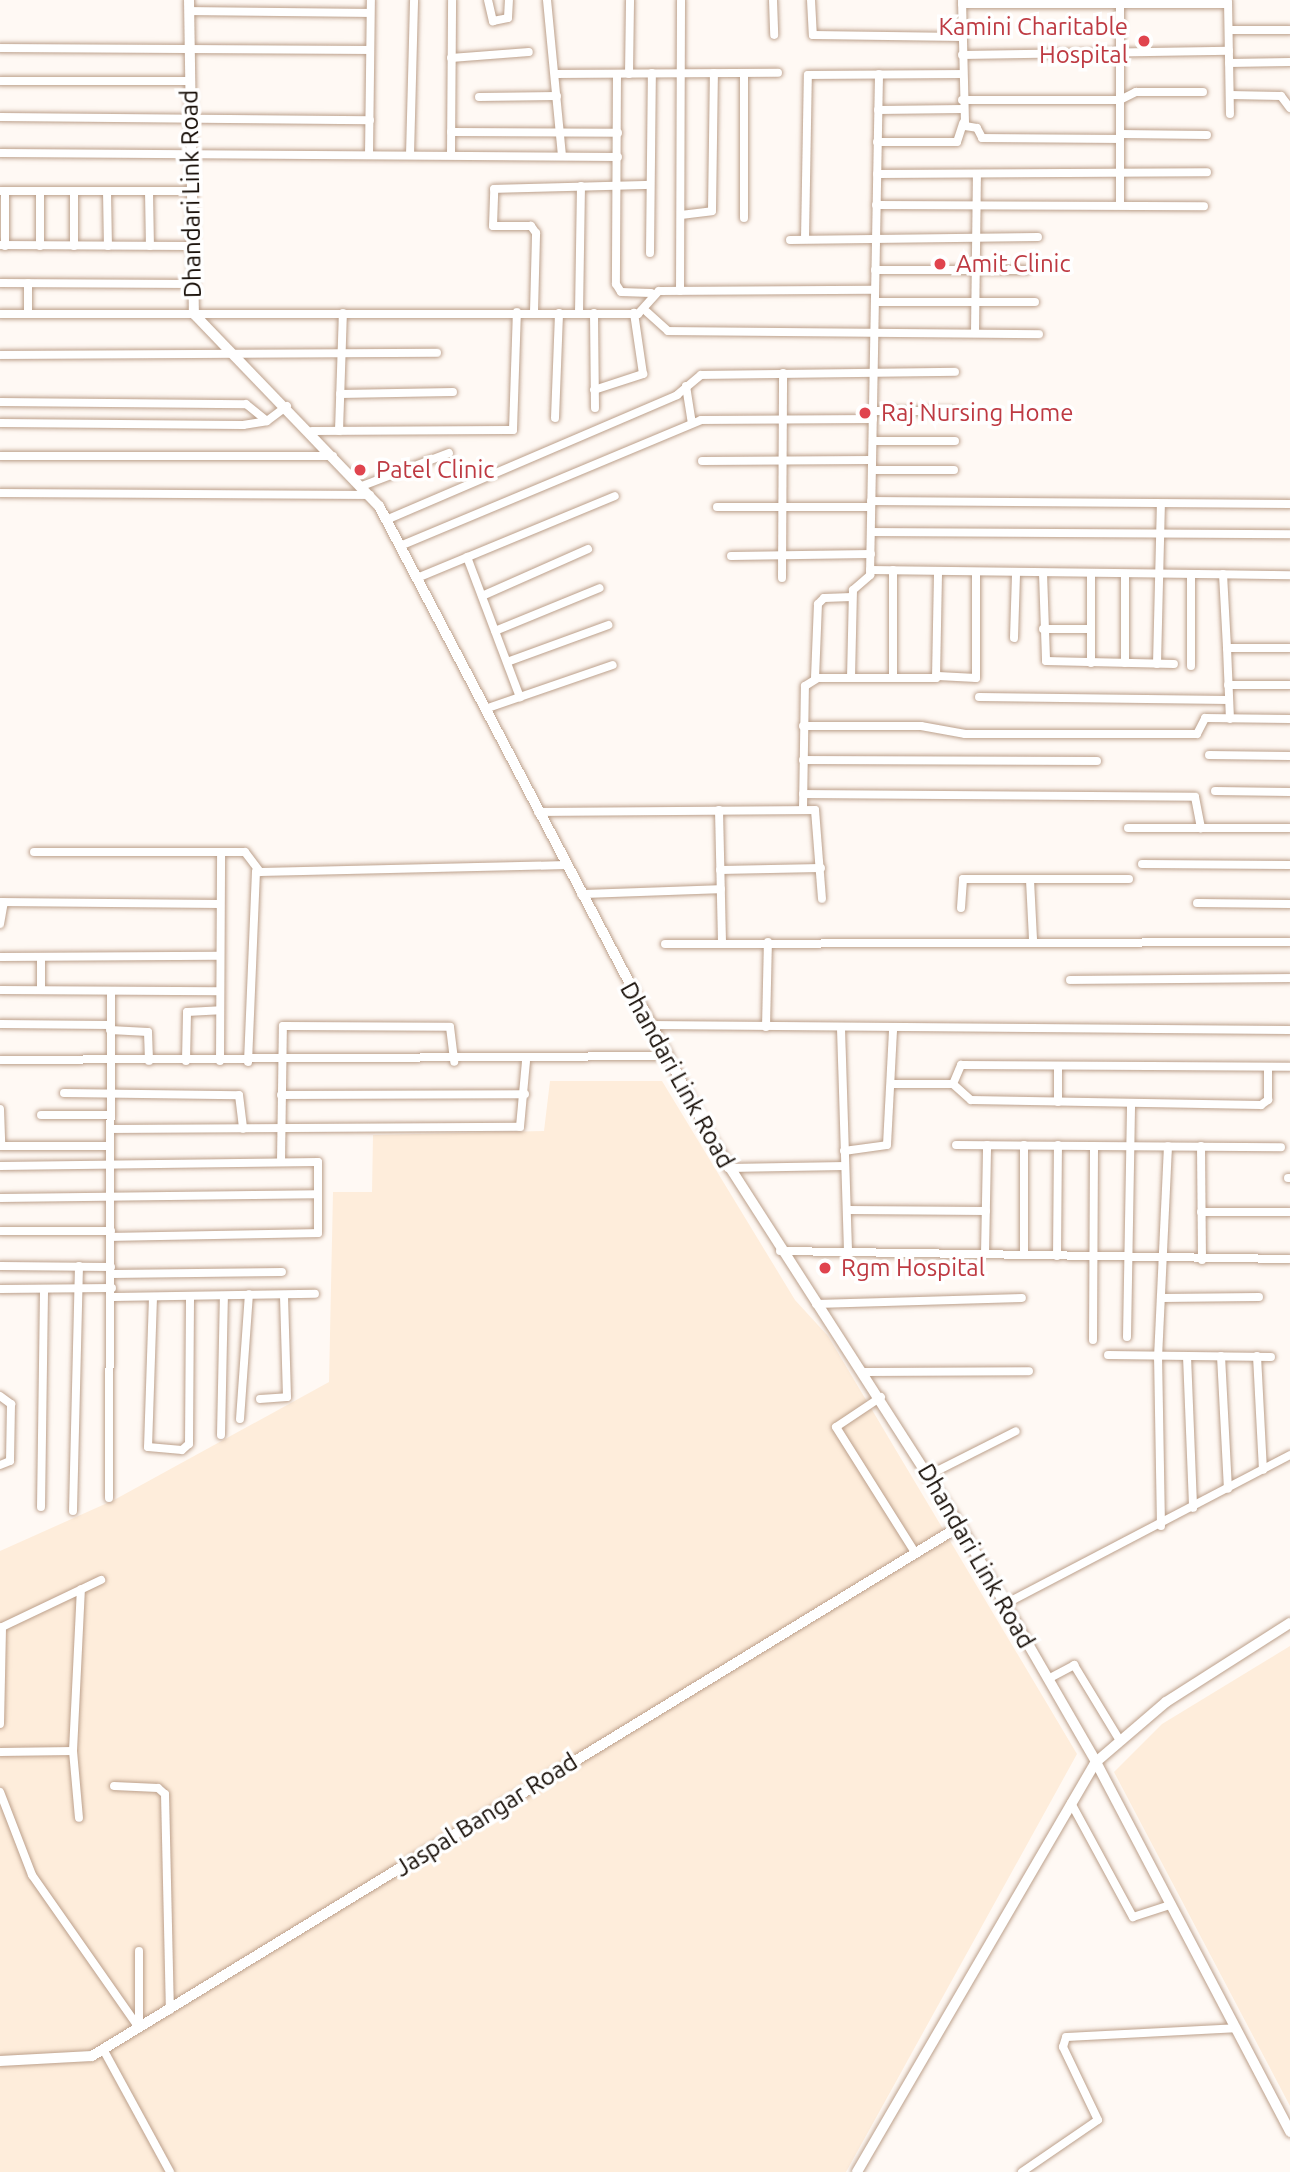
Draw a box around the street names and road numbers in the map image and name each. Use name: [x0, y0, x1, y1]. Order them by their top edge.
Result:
street label: Dhandari Link Road: [175, 90, 207, 298]
street label: Dhandari Link Road: [614, 977, 740, 1173]
street label: Dhandari Link Road: [911, 1459, 1041, 1653]
street label: Jaspal Bangar Road: [389, 1747, 583, 1883]

